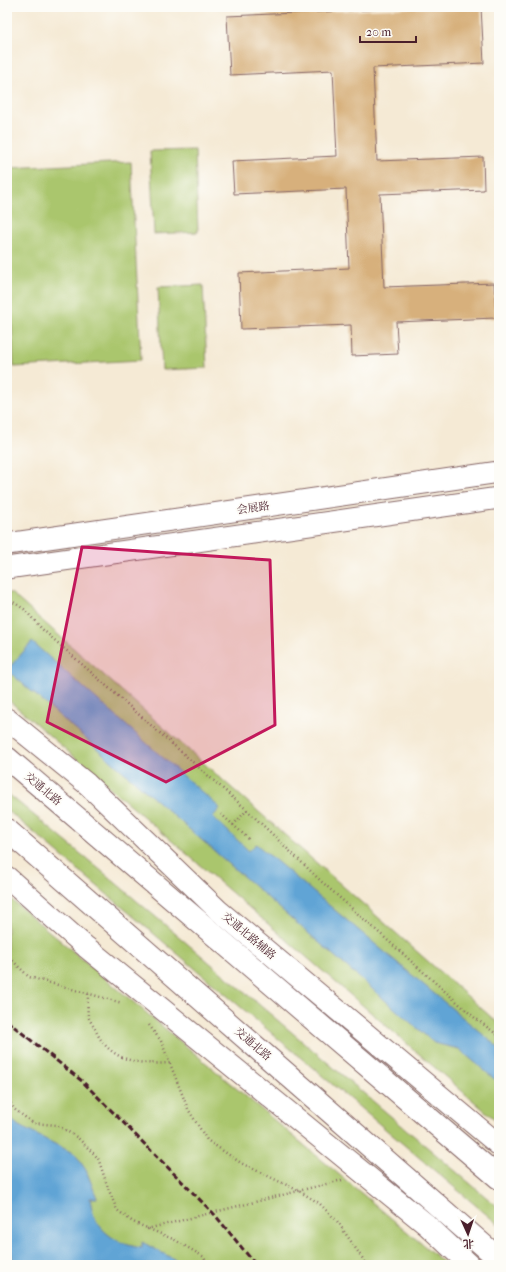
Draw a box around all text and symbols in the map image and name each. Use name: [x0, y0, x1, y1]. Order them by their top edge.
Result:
scale bar: [360, 18, 416, 44]
text: 20 m: [366, 25, 391, 39]
street label: 会展路: [236, 499, 270, 517]
street label: 交通北路: [22, 770, 64, 808]
street label: 交通北路辅路: [220, 910, 278, 962]
street label: 交通北路: [232, 1025, 274, 1063]
north arrow: [448, 1214, 488, 1254]
text: 北: [463, 1237, 474, 1250]

